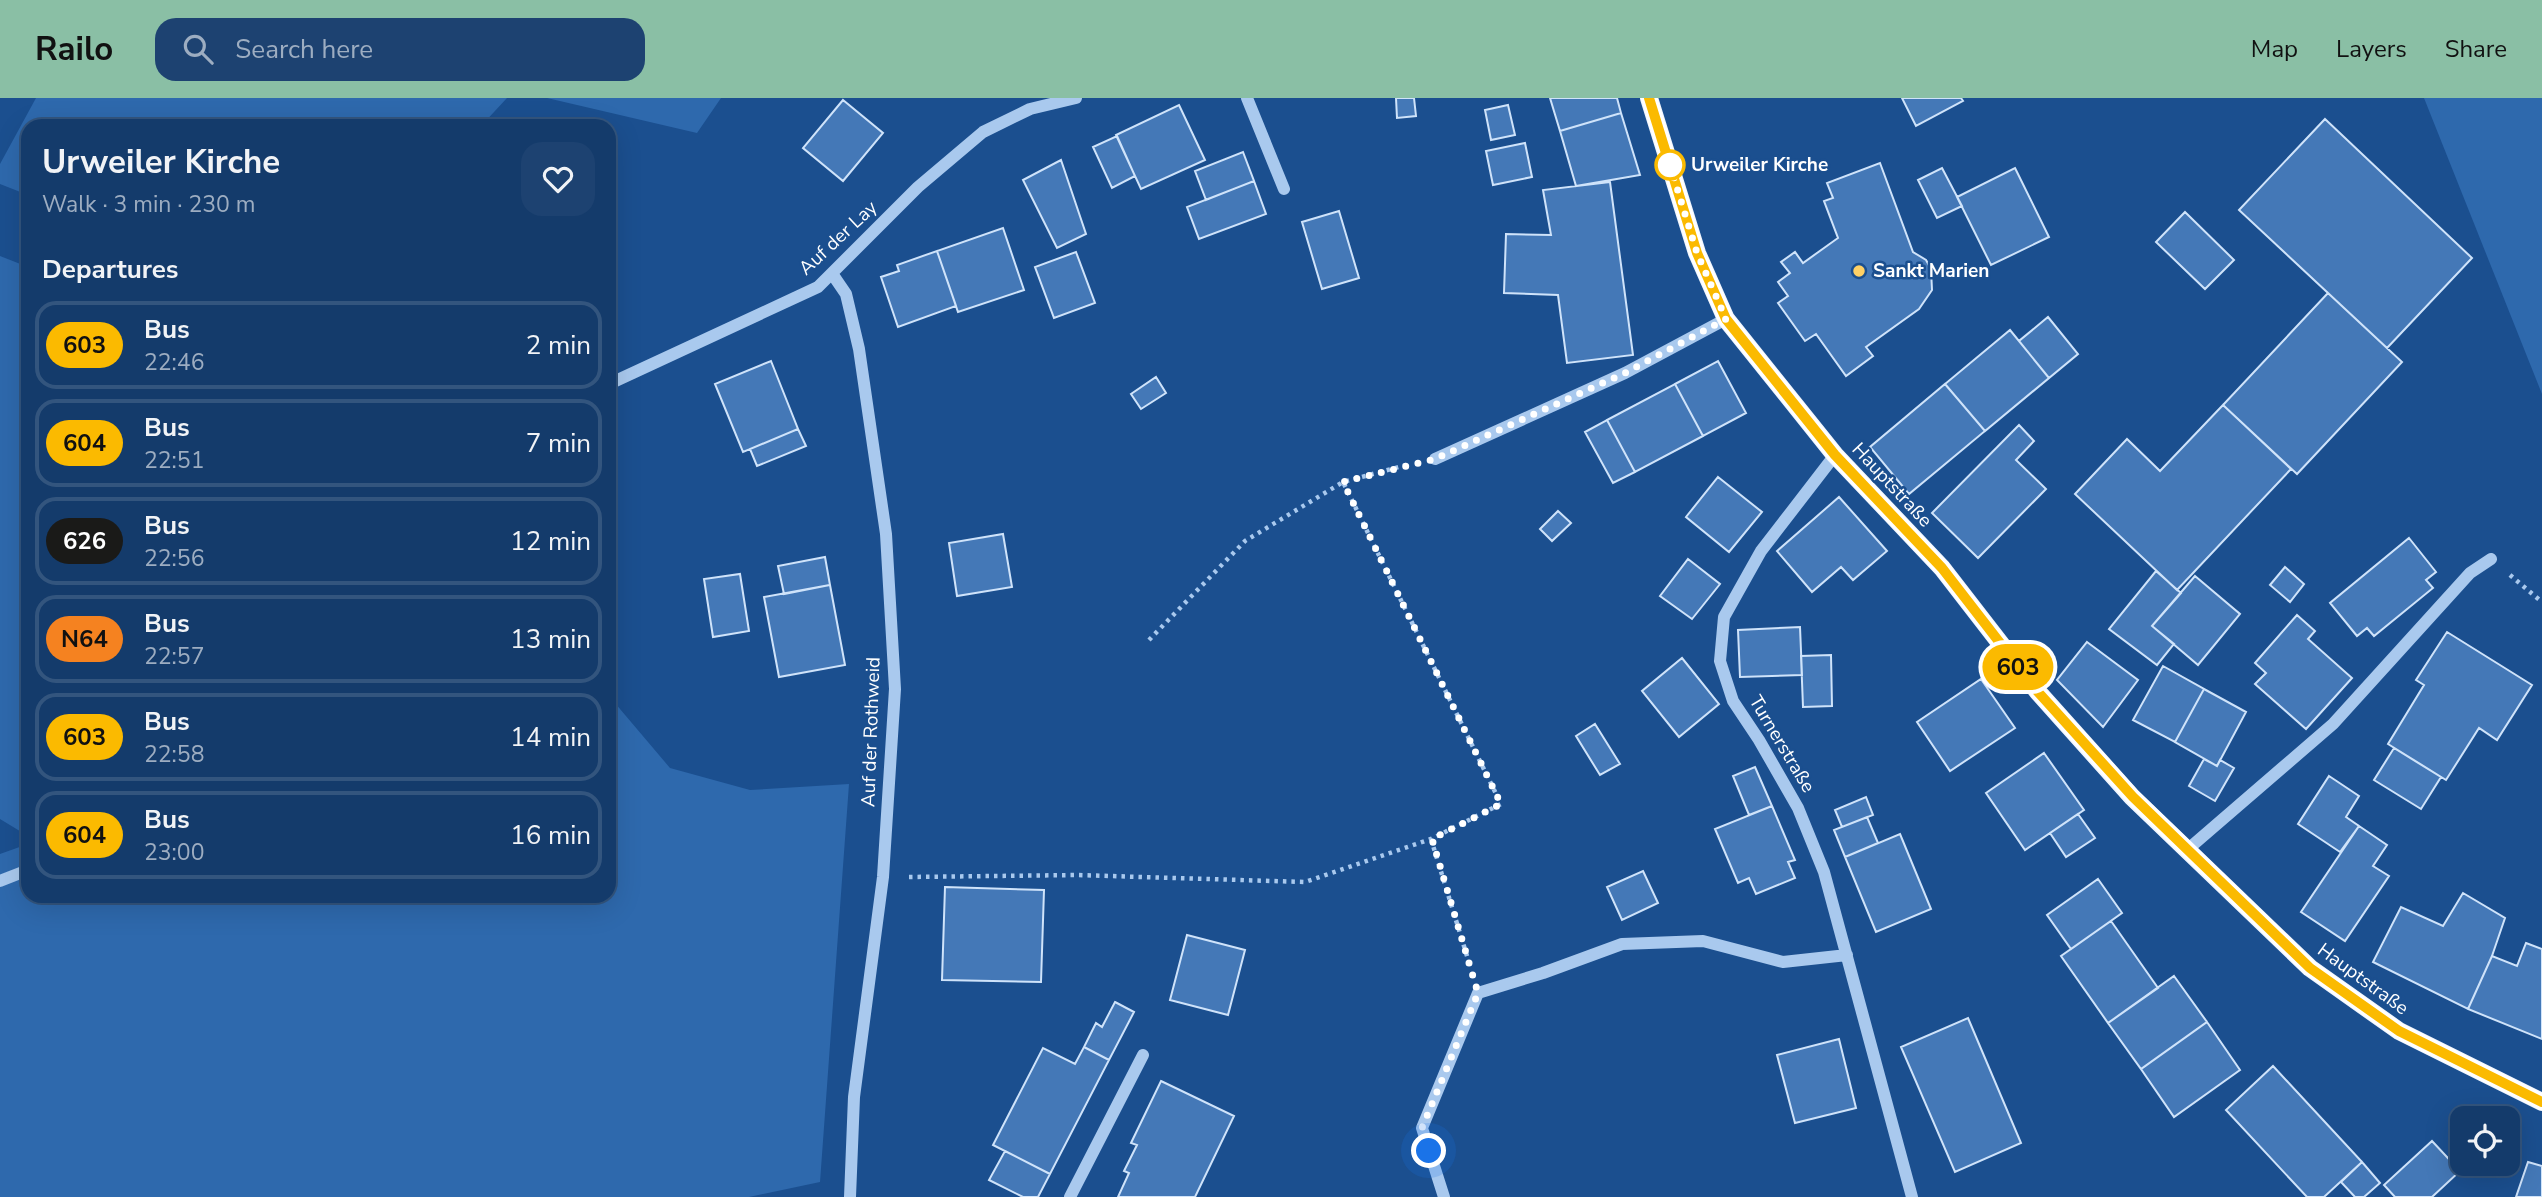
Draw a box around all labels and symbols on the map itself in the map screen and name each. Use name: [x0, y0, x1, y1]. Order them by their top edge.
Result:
marker: Urweiler Kirche: [1655, 150, 1685, 180]
place label: Urweiler Kirche: [1691, 152, 1828, 178]
street label: Auf der Lay: [793, 195, 883, 281]
place label: Sankt Marien: [1873, 258, 1989, 284]
marker: Sankt Marien: [1851, 263, 1867, 279]
street label: Hauptstraße: [1846, 437, 1938, 533]
line badge: 603: [1978, 644, 2058, 690]
street label: Auf der Rothweid: [855, 656, 887, 808]
street label: Turnerstraße: [1743, 690, 1821, 798]
street label: Hauptstraße: [2312, 937, 2414, 1021]
your location: [1411, 1133, 1446, 1168]

